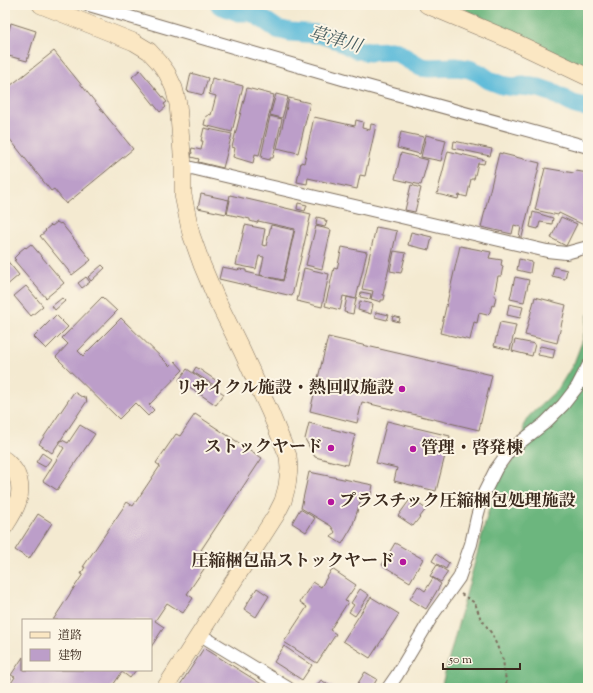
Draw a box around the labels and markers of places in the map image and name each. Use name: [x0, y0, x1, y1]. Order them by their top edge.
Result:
place label: リサイクル施設・熱回収施設: [175, 377, 394, 401]
marker: リサイクル施設・熱回収施設: [397, 384, 407, 394]
place label: ストックヤード: [205, 436, 323, 460]
place label: 管理・啓発棟: [421, 437, 523, 461]
marker: ストックヤード: [326, 443, 336, 453]
marker: 管理・啓発棟: [408, 444, 418, 454]
place label: プラスチック圧縮梱包処理施設: [339, 490, 576, 514]
marker: プラスチック圧縮梱包処理施設: [326, 497, 336, 507]
place label: 圧縮梱包品ストックヤード: [192, 550, 395, 574]
marker: 圧縮梱包品ストックヤード: [398, 557, 408, 567]

